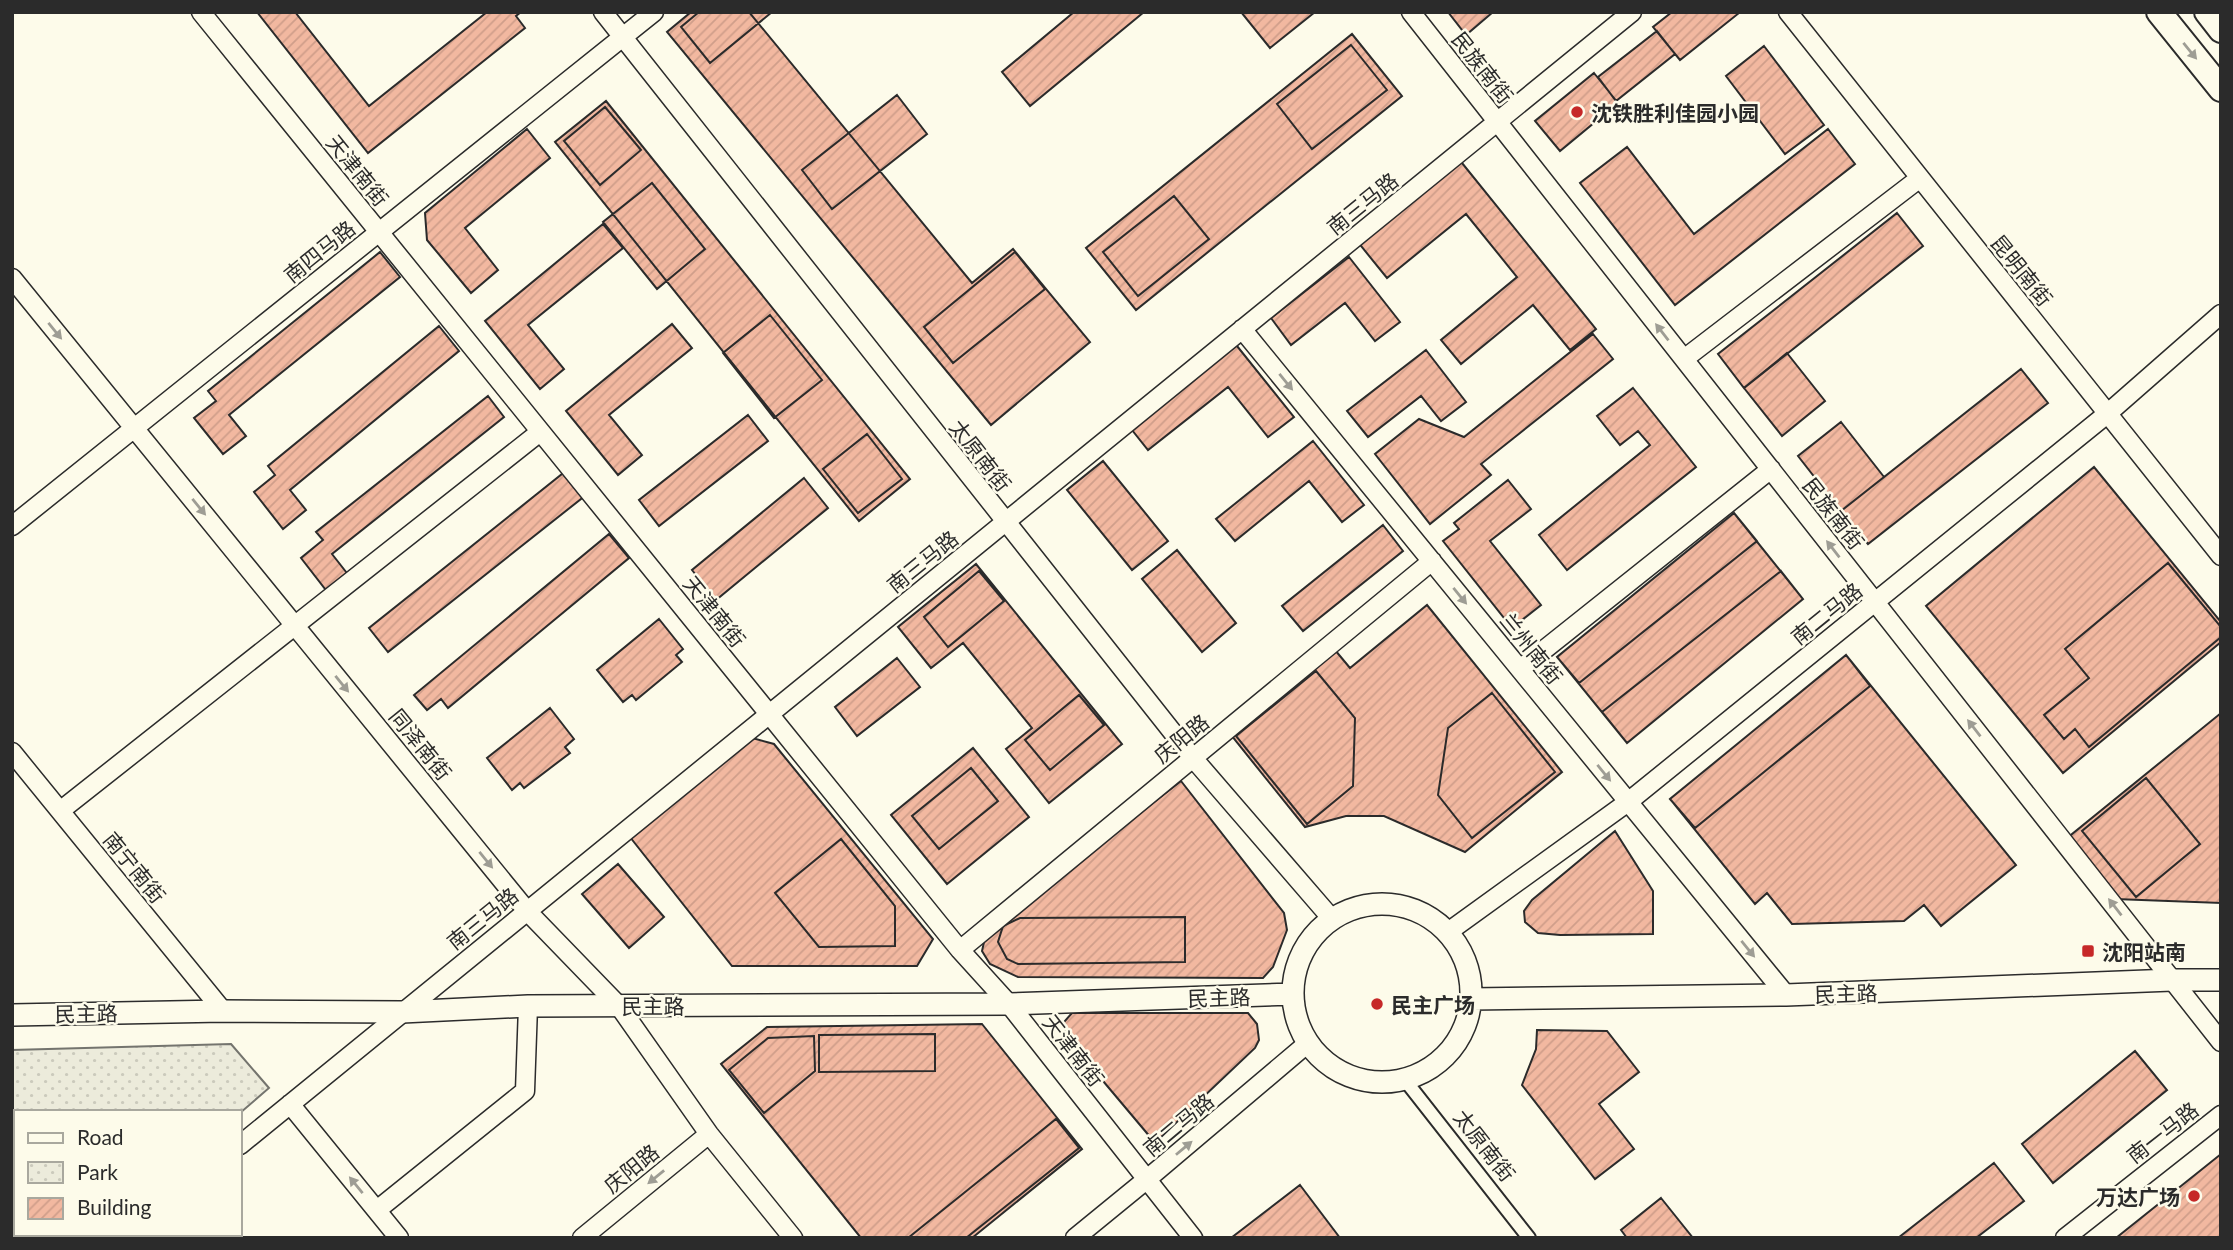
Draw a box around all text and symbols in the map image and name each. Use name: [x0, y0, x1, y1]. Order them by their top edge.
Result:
street label: 民族南街: [1447, 26, 1519, 108]
one-way arrow: [2182, 41, 2197, 59]
place label: 沈铁胜利佳园小园: [1591, 100, 1759, 125]
marker: 沈铁胜利佳园小园: [1569, 104, 1585, 120]
street label: 天津南街: [322, 129, 394, 211]
street label: 南三马路: [1321, 167, 1403, 239]
street label: 南四马路: [278, 215, 360, 287]
street label: 昆明南街: [1986, 229, 2058, 311]
one-way arrow: [48, 321, 63, 339]
one-way arrow: [1656, 323, 1670, 341]
one-way arrow: [1278, 373, 1293, 391]
street label: 太原南街: [945, 414, 1017, 496]
street label: 民族南街: [1798, 472, 1870, 554]
one-way arrow: [191, 499, 206, 516]
street label: 南三马路: [881, 525, 963, 597]
one-way arrow: [1826, 541, 1841, 559]
street label: 天津南街: [679, 570, 751, 652]
street label: 南二马路: [1785, 577, 1867, 649]
one-way arrow: [1453, 587, 1468, 605]
street label: 兰州南街: [1496, 607, 1568, 689]
one-way arrow: [335, 674, 350, 692]
street label: 同泽南街: [385, 703, 457, 785]
street label: 庆阳路: [1149, 708, 1213, 768]
one-way arrow: [1967, 719, 1982, 737]
one-way arrow: [1597, 763, 1612, 781]
street label: 南宁南街: [99, 826, 171, 908]
one-way arrow: [478, 852, 493, 869]
street label: 南三马路: [441, 882, 523, 954]
one-way arrow: [2107, 898, 2122, 916]
one-way arrow: [1741, 939, 1756, 957]
place label: 沈阳站南: [2102, 939, 2186, 964]
marker: 沈阳站南: [2080, 943, 2096, 959]
street label: 民主路: [1814, 979, 1878, 1007]
street label: 民主路: [1187, 983, 1251, 1011]
place label: 民主广场: [1391, 992, 1475, 1017]
street label: 民主路: [622, 993, 685, 1018]
marker: 民主广场: [1369, 996, 1385, 1012]
street label: 民主路: [54, 1000, 118, 1026]
street label: 天津南街: [1038, 1009, 1110, 1091]
street label: 南二马路: [1138, 1087, 1218, 1161]
street label: 南一马路: [2121, 1096, 2203, 1168]
street label: 太原南街: [1449, 1104, 1521, 1186]
legend: [14, 1110, 242, 1236]
text: Road: [77, 1124, 124, 1149]
street label: 庆阳路: [599, 1138, 663, 1198]
one-way arrow: [1176, 1141, 1193, 1156]
text: Park: [77, 1159, 118, 1184]
one-way arrow: [647, 1169, 664, 1184]
one-way arrow: [348, 1176, 363, 1194]
place label: 万达广场: [2096, 1184, 2180, 1209]
marker: 万达广场: [2186, 1188, 2202, 1204]
text: Building: [77, 1194, 152, 1219]

